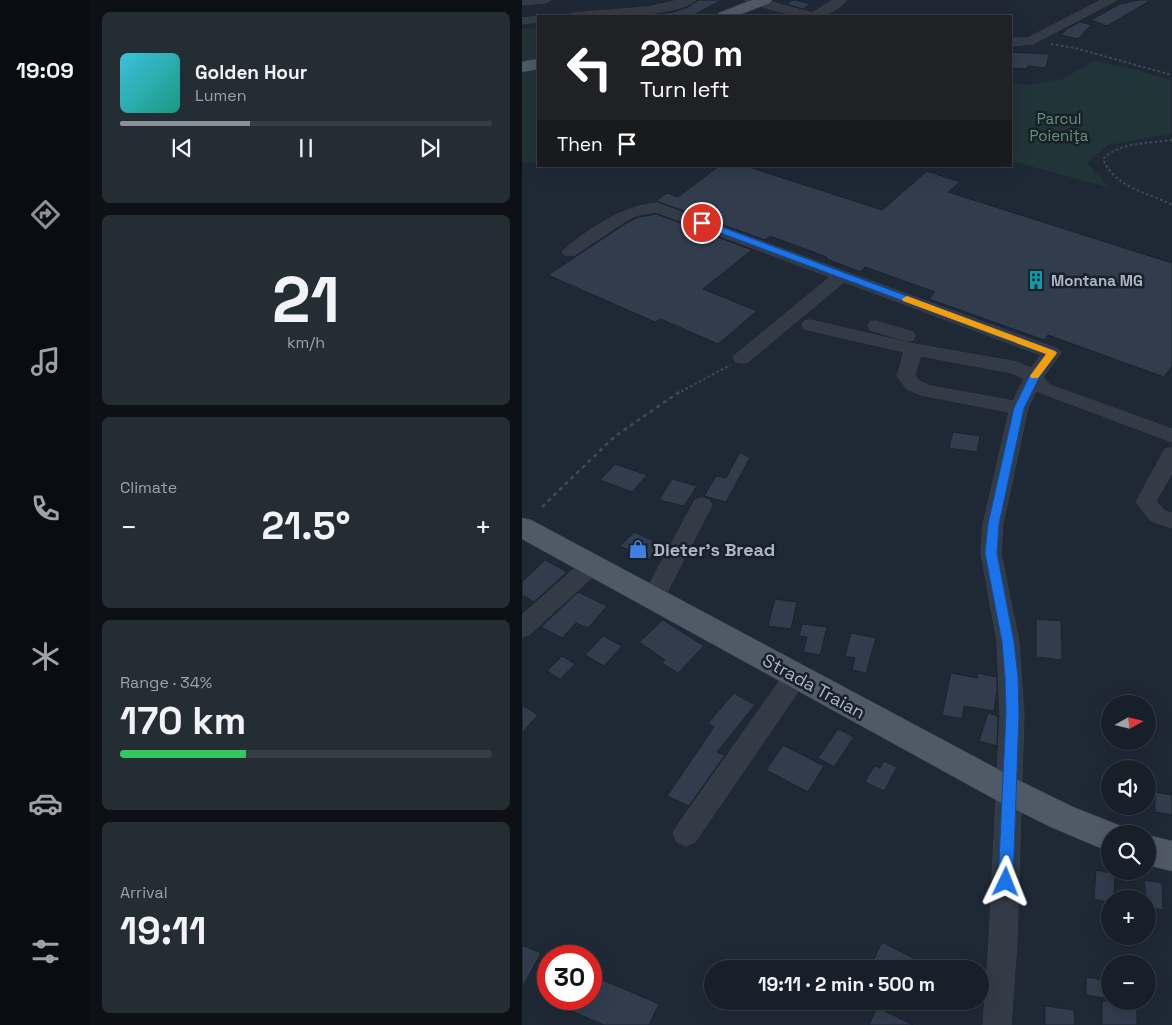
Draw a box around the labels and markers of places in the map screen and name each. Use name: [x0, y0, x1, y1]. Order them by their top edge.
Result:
pin: [681, 202, 723, 244]
building icon: Montana MG: [1025, 269, 1047, 291]
place label: Montana MG: [1051, 271, 1143, 290]
shop icon: Dieter’s Bread: [627, 538, 649, 560]
place label: Dieter’s Bread: [653, 538, 775, 561]

